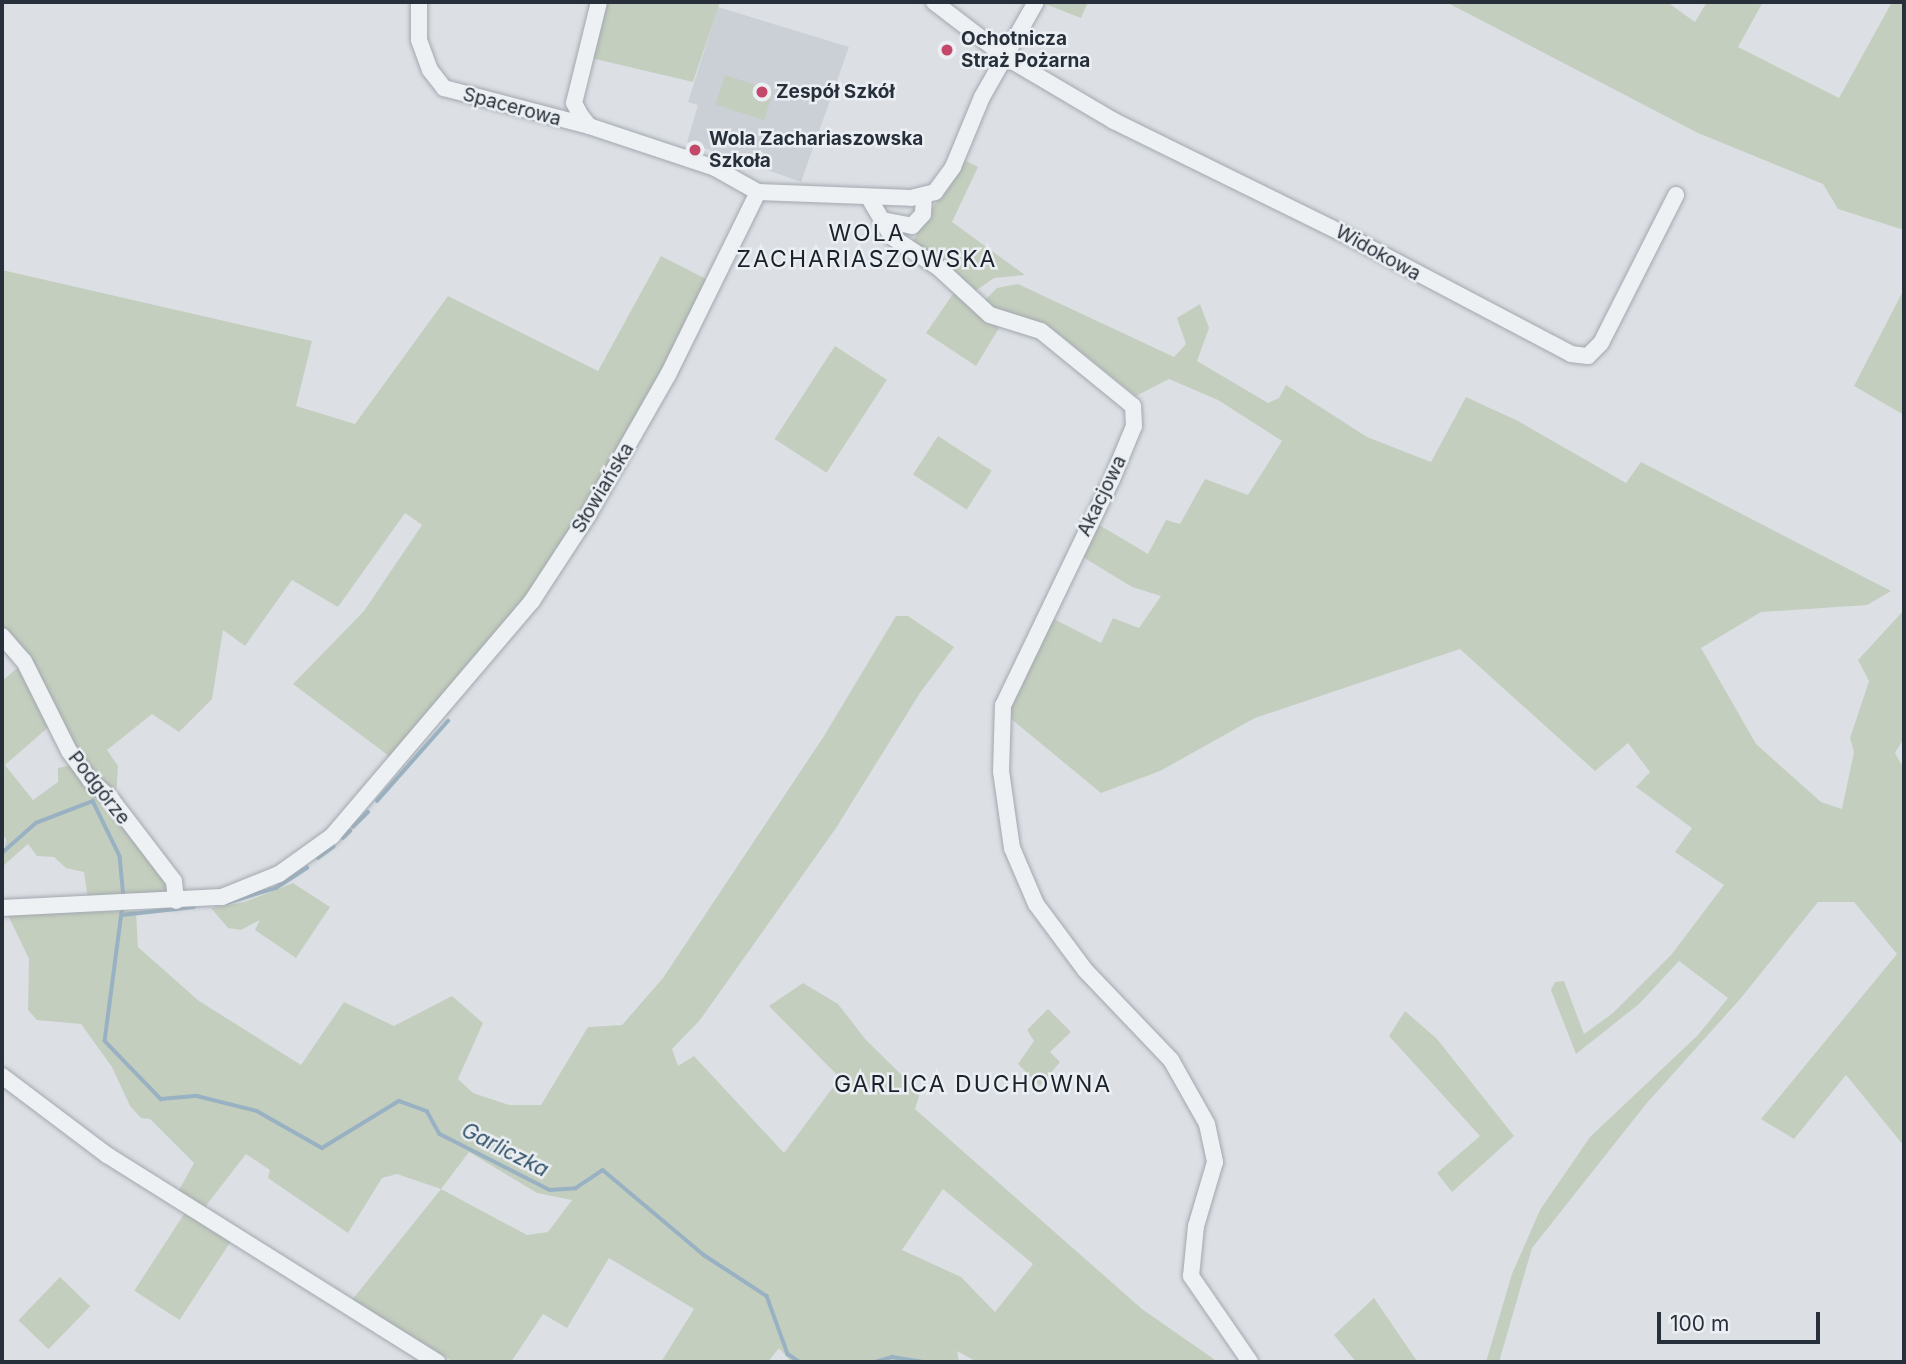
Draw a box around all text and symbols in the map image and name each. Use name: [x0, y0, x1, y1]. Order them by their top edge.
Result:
place label: Ochotnicza Straż Pożarna: [961, 28, 1090, 72]
marker: Ochotnicza Straż Pożarna: [939, 42, 955, 58]
place label: Zespół Szkół: [776, 81, 895, 103]
street label: Spacerowa: [460, 83, 564, 131]
marker: Zespół Szkół: [754, 84, 770, 100]
place label: Wola Zachariaszowska Szkoła: [709, 128, 923, 172]
marker: Wola Zachariaszowska Szkoła: [687, 142, 703, 158]
district label: WOLA ZACHARIASZOWSKA: [738, 219, 996, 273]
street label: Widokowa: [1332, 220, 1424, 286]
street label: Słowiańska: [567, 439, 639, 537]
street label: Akacjowa: [1073, 452, 1131, 540]
street label: Podgórze: [63, 747, 135, 829]
district label: GARLICA DUCHOWNA: [836, 1070, 1110, 1098]
water label: Garliczka: [457, 1117, 553, 1183]
scale bar: [1661, 1298, 1824, 1342]
text: 100 m: [1670, 1311, 1729, 1336]

